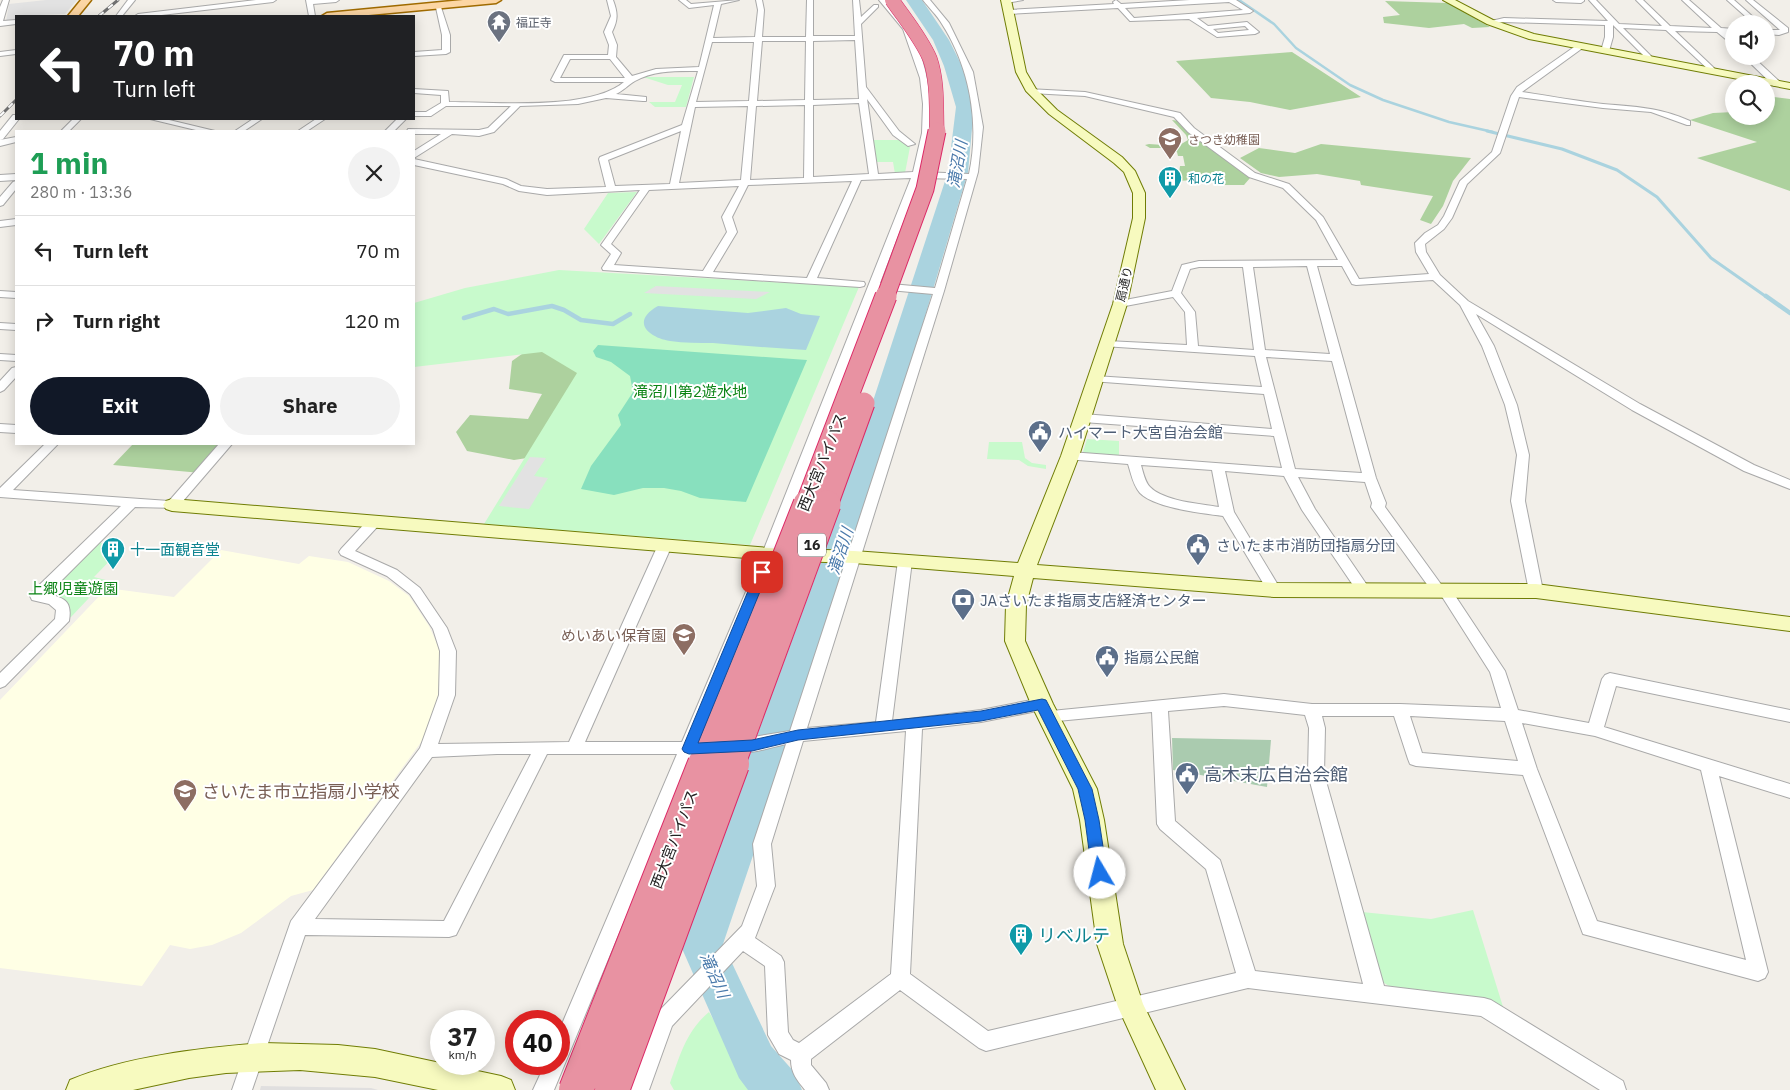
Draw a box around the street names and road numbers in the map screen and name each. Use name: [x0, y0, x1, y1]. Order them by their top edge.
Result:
street label: 扇通り: [1113, 265, 1135, 303]
street label: 西大宮バイパス: [794, 410, 850, 514]
road number: 16: [798, 534, 826, 556]
street label: 西大宮バイパス: [646, 787, 702, 891]

